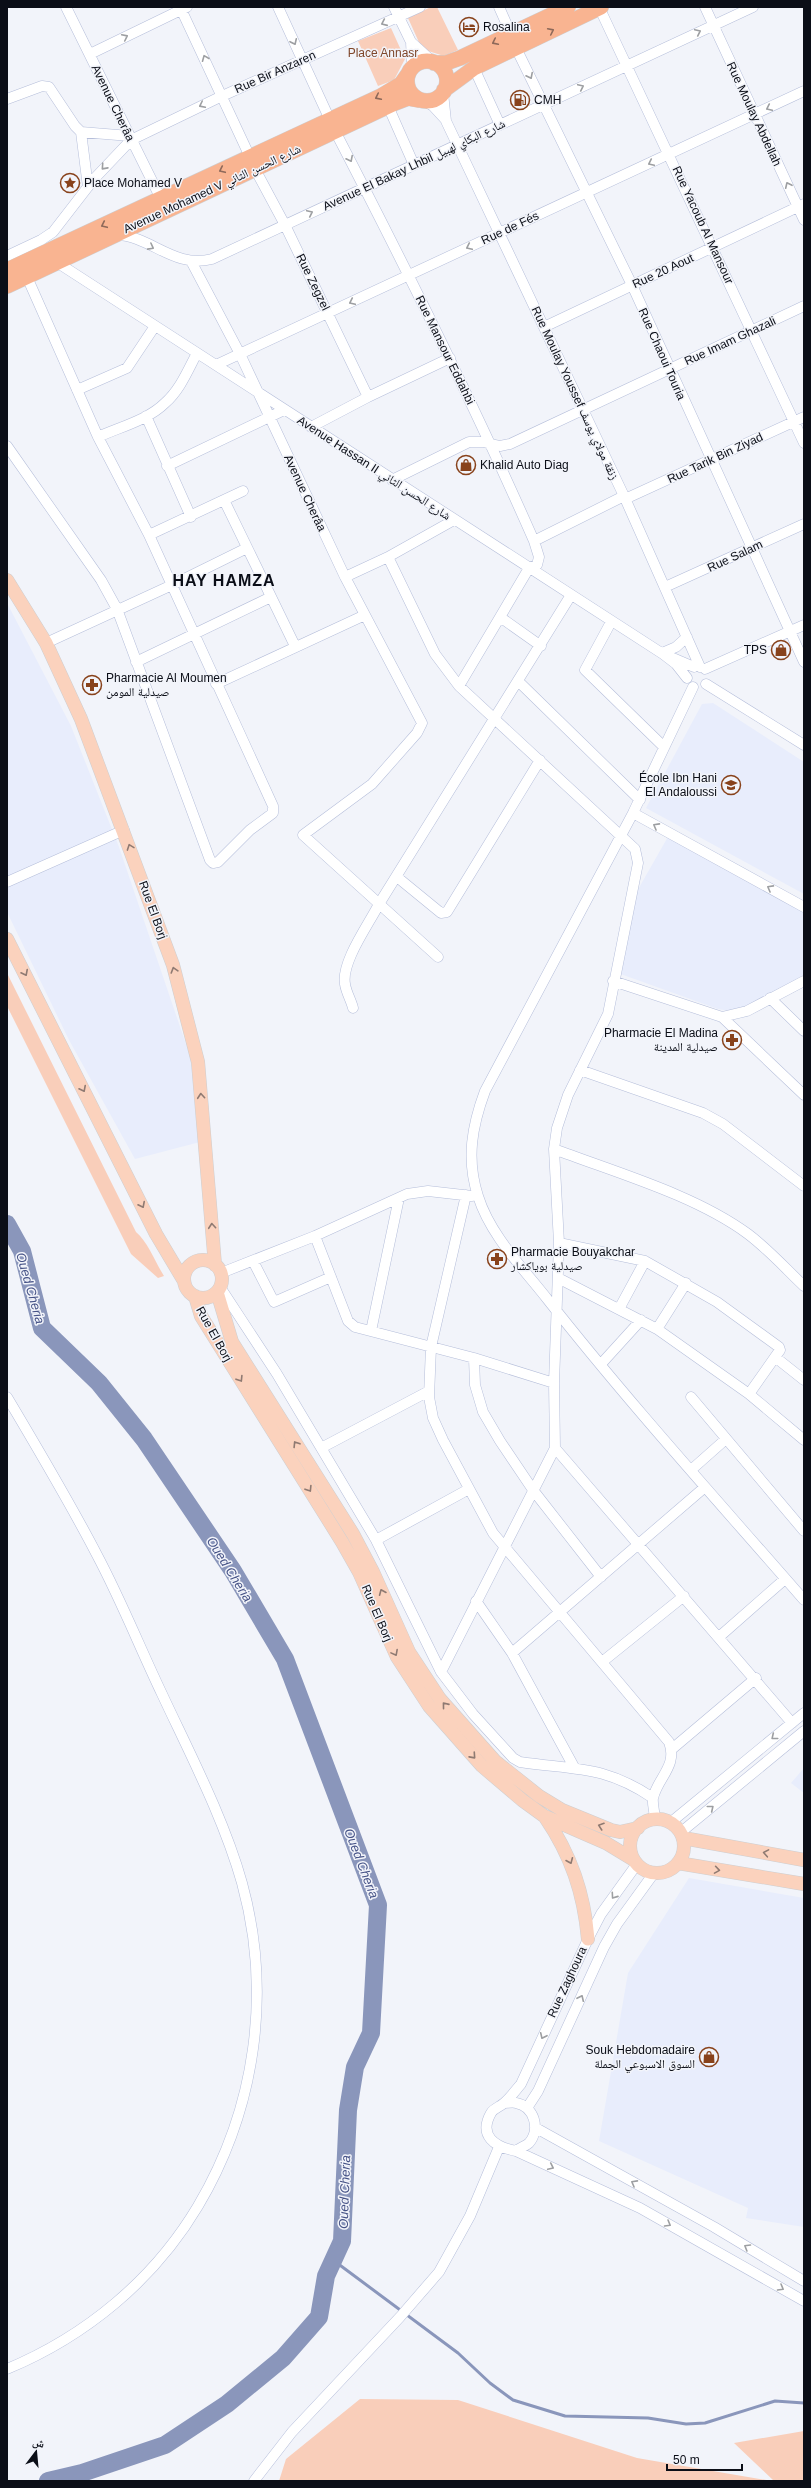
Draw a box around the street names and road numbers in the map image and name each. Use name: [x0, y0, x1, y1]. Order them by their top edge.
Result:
street label: Rue Bir Anzaren: [232, 48, 318, 96]
street label: Rue Moulay Abdellah: [724, 60, 784, 168]
street label: Avenue Cherâa: [88, 63, 138, 144]
street label: Avenue El Bakay Lhbil شارع البكاي لهبيل: [321, 116, 509, 216]
street label: Avenue Mohamed V شارع الحسن الثاني: [121, 142, 304, 239]
street label: Rue Yacoub Al Mansour: [670, 164, 736, 286]
street label: Rue de Fés: [479, 209, 541, 247]
street label: Rue 20 Aout: [630, 250, 696, 291]
street label: Rue Zegzel: [293, 251, 333, 313]
street label: Rue Mansour Eddahbi: [413, 293, 477, 407]
street label: Rue Moulay Youssef زنقة مولاي يوسف: [526, 304, 622, 483]
street label: Rue Chaoui Touria: [635, 306, 689, 402]
street label: Rue Imam Ghazali: [682, 314, 778, 368]
street label: Avenue Hassan II شارع الحسن الثاني: [293, 413, 453, 525]
street label: Rue Tarik Bin Ziyad: [665, 430, 765, 486]
street label: Avenue Cherâa: [281, 452, 329, 534]
street label: Rue Salam: [705, 537, 765, 575]
street label: Rue El Borj: [136, 879, 170, 941]
street label: Rue El Borj: [193, 1304, 235, 1364]
street label: Rue El Borj: [359, 1582, 395, 1644]
street label: Rue Zaghoura: [544, 1944, 590, 2020]

